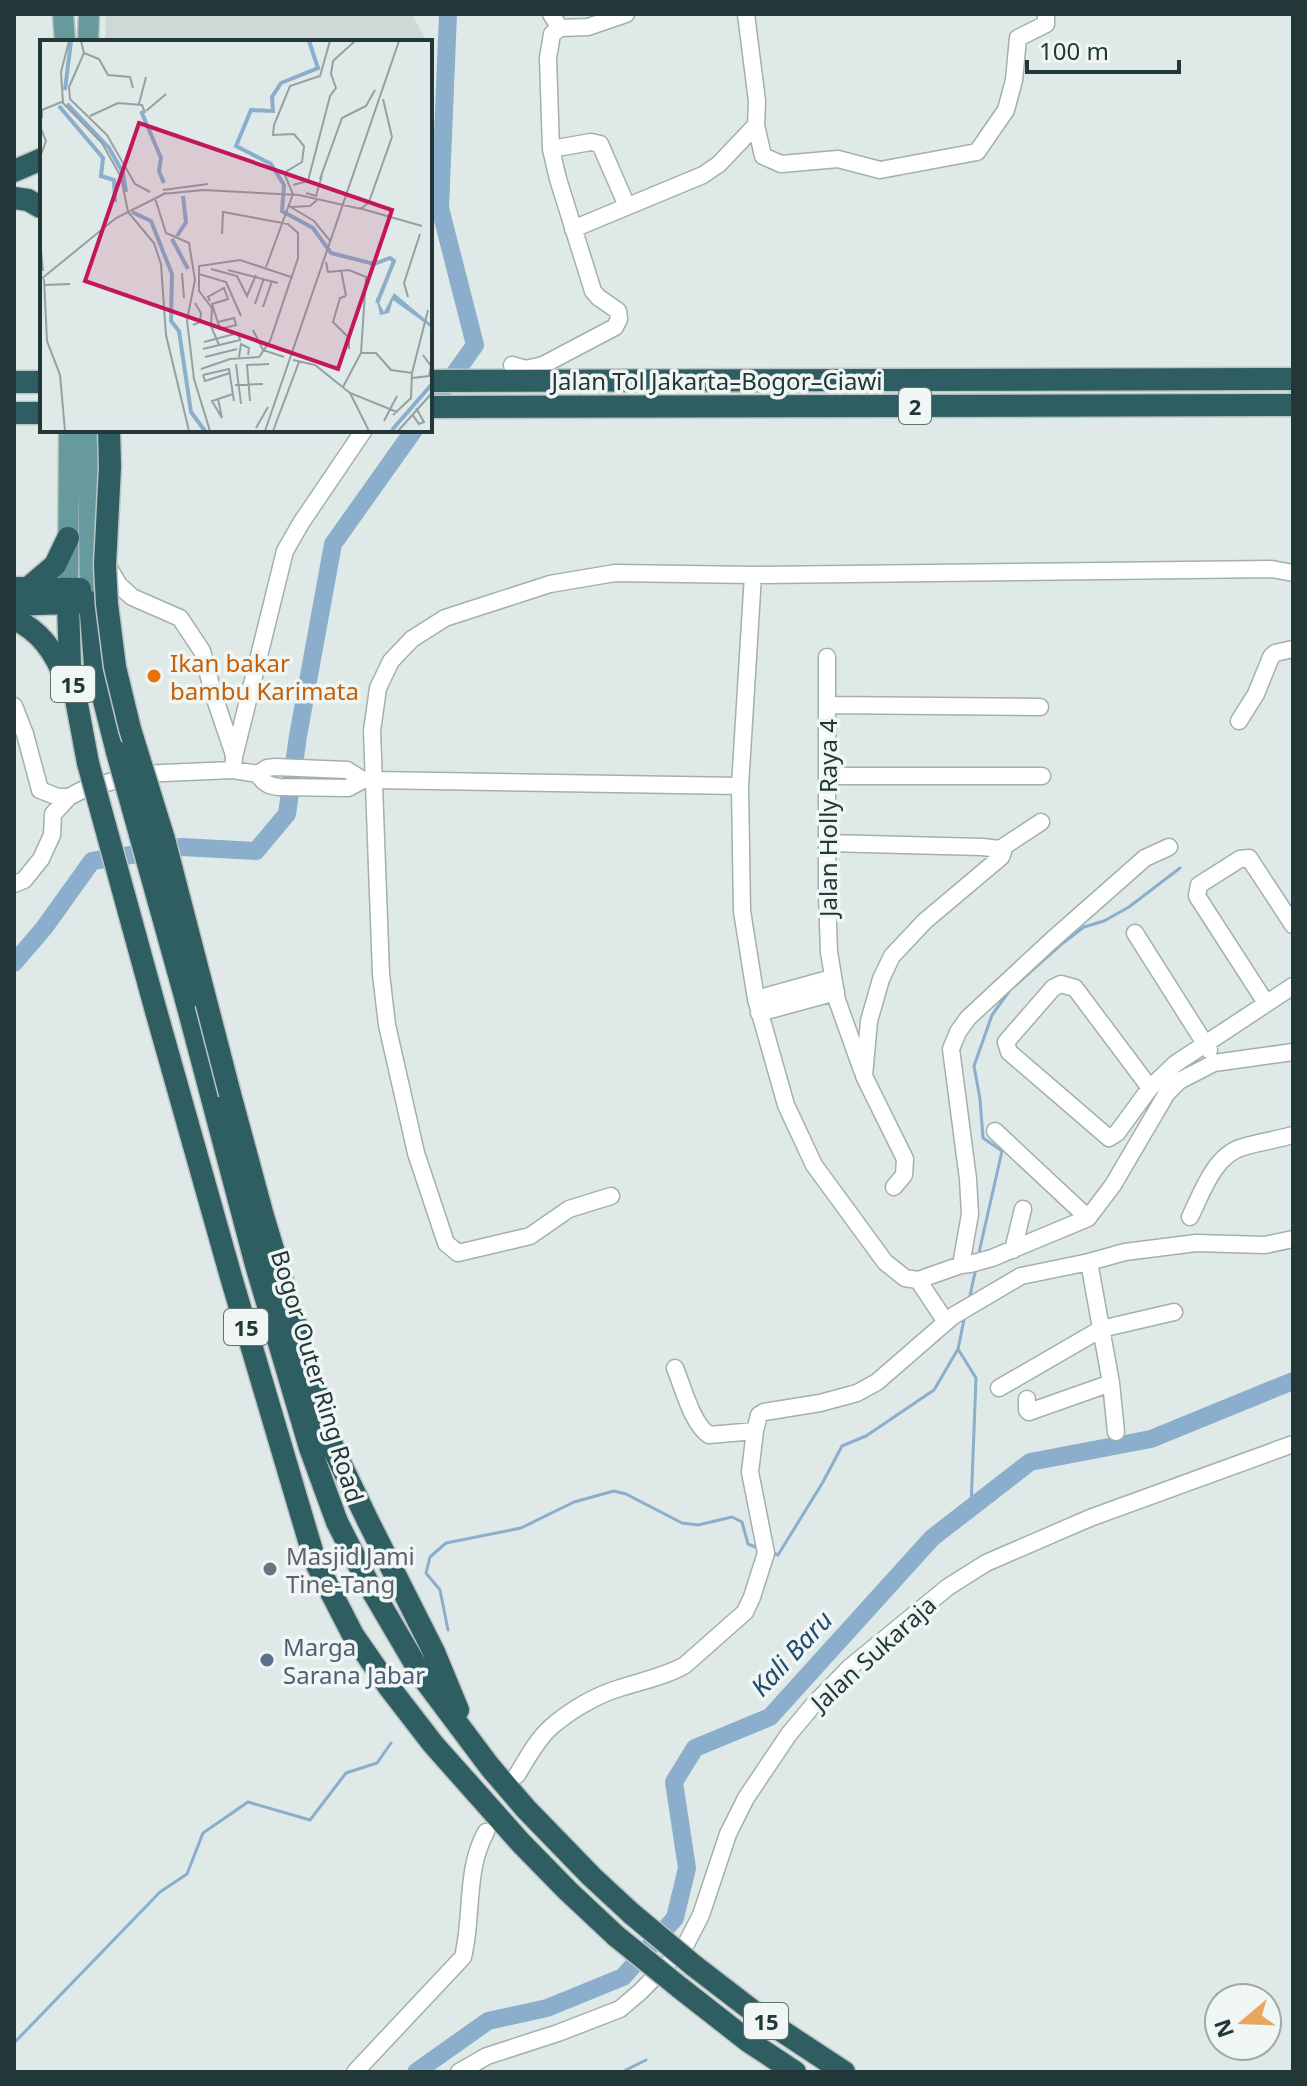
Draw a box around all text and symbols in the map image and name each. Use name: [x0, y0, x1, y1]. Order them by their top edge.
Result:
scale bar: [1027, 24, 1179, 74]
text: 100 m: [1039, 34, 1109, 67]
inset map: [40, 40, 432, 432]
street label: Jalan Tol Jakarta–Bogor–Ciawi: [550, 364, 882, 397]
road number: 2: [899, 388, 931, 424]
place label: Ikan bakar bambu Karimata: [170, 646, 359, 707]
road number: 15: [51, 666, 95, 702]
marker: Ikan bakar bambu Karimata: [145, 667, 163, 685]
street label: Jalan Holly Raya 4: [811, 719, 844, 919]
street label: Bogor Outer Ring Road: [264, 1246, 372, 1506]
road number: 15: [224, 1309, 268, 1345]
place label: Masjid Jami Tine-Tang: [286, 1539, 415, 1600]
marker: Masjid Jami Tine-Tang: [261, 1560, 279, 1578]
street label: Jalan Sukaraja: [802, 1588, 943, 1719]
water label: Kali Baru: [742, 1602, 840, 1704]
place label: Marga Sarana Jabar: [283, 1630, 425, 1691]
marker: Marga Sarana Jabar: [258, 1651, 276, 1669]
north arrow: [1203, 1982, 1283, 2062]
road number: 15: [744, 2003, 788, 2039]
text: N: [1206, 2015, 1240, 2042]

